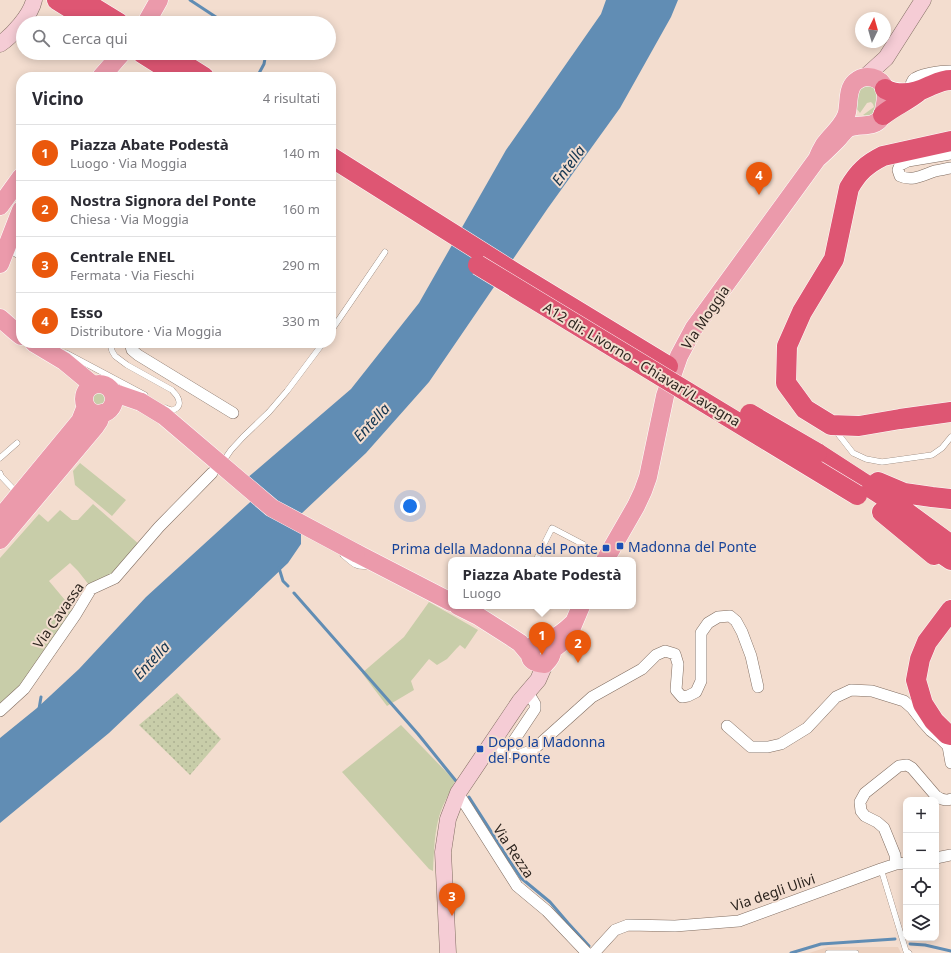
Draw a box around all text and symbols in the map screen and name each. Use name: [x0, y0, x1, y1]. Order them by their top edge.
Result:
north arrow: [855, 12, 891, 48]
search box: [16, 16, 336, 60]
icon: search: [30, 27, 52, 49]
text: Cerca qui: [62, 28, 128, 48]
text: Vicino: [32, 87, 84, 110]
text: 4 risultati: [263, 89, 320, 107]
text: Piazza Abate Podestà: [70, 134, 229, 154]
water label: Entella: [547, 140, 590, 189]
text: 1: [41, 144, 49, 162]
text: 140 m: [282, 144, 320, 162]
text: Luogo · Via Moggia: [70, 154, 187, 172]
pin: 4: [746, 162, 772, 195]
text: Nostra Signora del Ponte: [70, 190, 256, 210]
text: 2: [41, 200, 49, 218]
text: 160 m: [282, 200, 320, 218]
text: Chiesa · Via Moggia: [70, 210, 189, 228]
text: Centrale ENEL: [70, 246, 175, 266]
text: 3: [41, 256, 49, 274]
text: 290 m: [282, 256, 320, 274]
text: Fermata · Via Fieschi: [70, 266, 194, 284]
street label: Via Moggia: [677, 281, 733, 353]
street label: A12 dir. Livorno - Chiavari/Lavagna: [540, 297, 744, 431]
text: Esso: [70, 302, 103, 322]
text: 4: [41, 312, 49, 330]
text: 330 m: [282, 312, 320, 330]
text: Distributore · Via Moggia: [70, 322, 222, 340]
water label: Entella: [348, 398, 394, 445]
your location: [400, 496, 420, 516]
place label: Madonna del Ponte: [628, 537, 757, 556]
place label: Prima della Madonna del Ponte: [392, 539, 598, 558]
marker: Madonna del Ponte: [615, 541, 625, 551]
marker: Prima della Madonna del Ponte: [601, 543, 611, 553]
popup: [448, 557, 636, 609]
text: Piazza Abate Podestà: [463, 564, 621, 584]
street label: Via Cavassa: [28, 578, 88, 652]
text: Luogo: [463, 584, 501, 602]
pin: 1: [529, 622, 555, 655]
pin: 2: [565, 630, 591, 663]
water label: Entella: [128, 636, 174, 683]
place label: Dopo la Madonna del Ponte: [488, 732, 605, 767]
marker: Dopo la Madonna del Ponte: [475, 744, 485, 754]
map controls: [903, 797, 939, 941]
button: +: [903, 797, 939, 833]
street label: Via Rezza: [489, 820, 539, 882]
button: −: [903, 833, 939, 869]
street label: Via degli Ulivi: [728, 869, 818, 915]
button: locate: [903, 869, 939, 905]
pin: 3: [439, 883, 465, 916]
button: layers: [903, 905, 939, 941]

